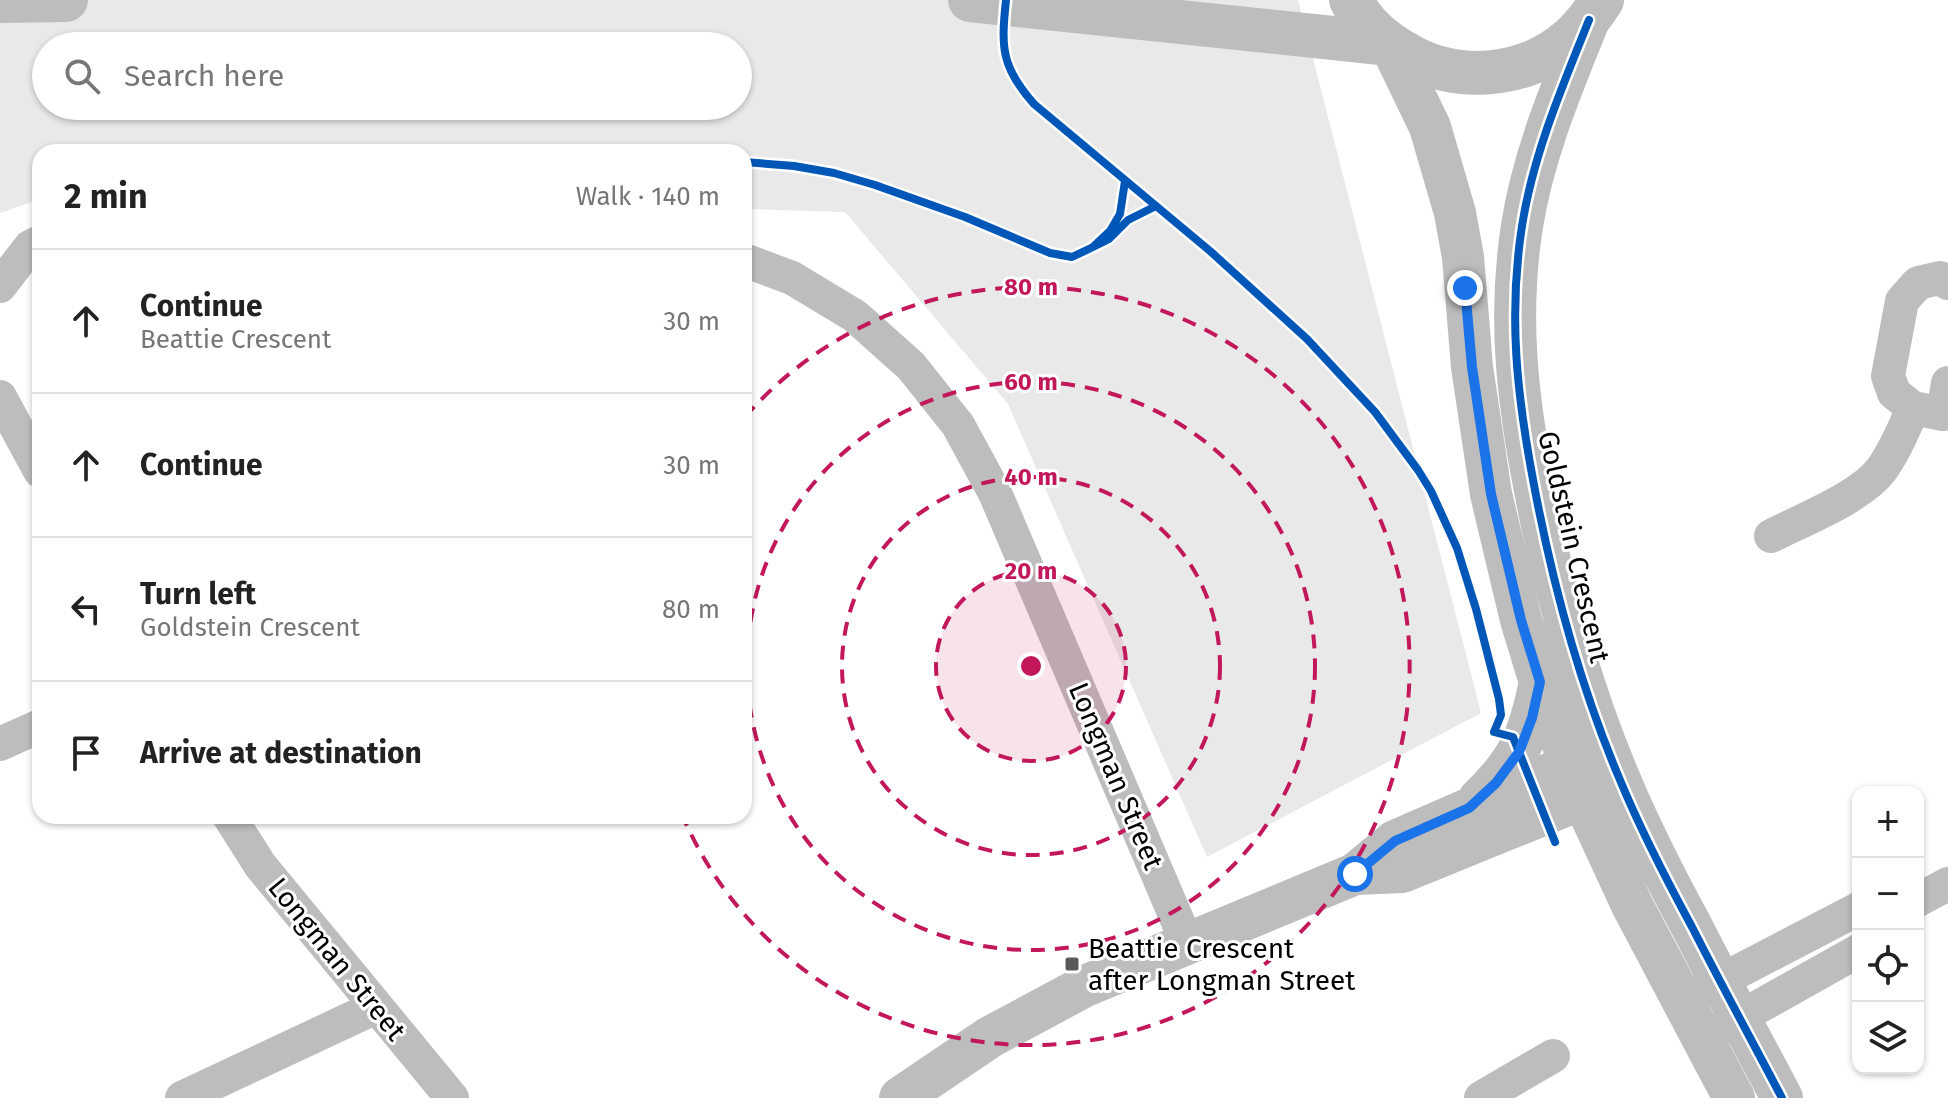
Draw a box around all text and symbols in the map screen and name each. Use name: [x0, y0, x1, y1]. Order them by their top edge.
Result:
search box: [32, 32, 752, 120]
icon: search: [60, 54, 104, 98]
text: Search here: [124, 58, 284, 94]
text: 2 min: [64, 176, 148, 217]
text: Walk · 140 m: [576, 181, 720, 212]
route end: [1447, 270, 1483, 306]
text: 80 m: [1004, 273, 1058, 301]
text: Continue: [140, 288, 263, 324]
icon: ahead: [64, 299, 108, 343]
text: 30 m: [663, 306, 720, 337]
text: Beattie Crescent: [140, 324, 331, 355]
text: 60 m: [1004, 368, 1058, 396]
street label: Goldstein Crescent: [1531, 428, 1617, 667]
icon: ahead: [64, 443, 108, 487]
text: Continue: [140, 447, 263, 483]
text: 30 m: [663, 450, 720, 481]
text: 40 m: [1004, 463, 1058, 491]
text: 20 m: [1005, 557, 1057, 585]
text: Turn left: [140, 576, 256, 612]
icon: left: [64, 587, 108, 631]
text: 80 m: [662, 594, 720, 625]
text: Goldstein Crescent: [140, 612, 360, 643]
centre of rings: [1017, 652, 1045, 680]
street label: Longman Street: [1062, 678, 1171, 875]
icon: arrive: [64, 731, 108, 775]
text: Arrive at destination: [140, 735, 422, 771]
map controls: [1852, 786, 1924, 1074]
button: +: [1852, 786, 1924, 858]
route start: [1337, 856, 1373, 892]
button: −: [1852, 858, 1924, 930]
street label: Longman Street: [261, 871, 413, 1048]
button: locate: [1852, 930, 1924, 1002]
place label: Beattie Crescent after Longman Street: [1088, 932, 1356, 997]
marker: Beattie Crescent after Longman Street: [1063, 955, 1081, 973]
button: layers: [1852, 1002, 1924, 1074]

